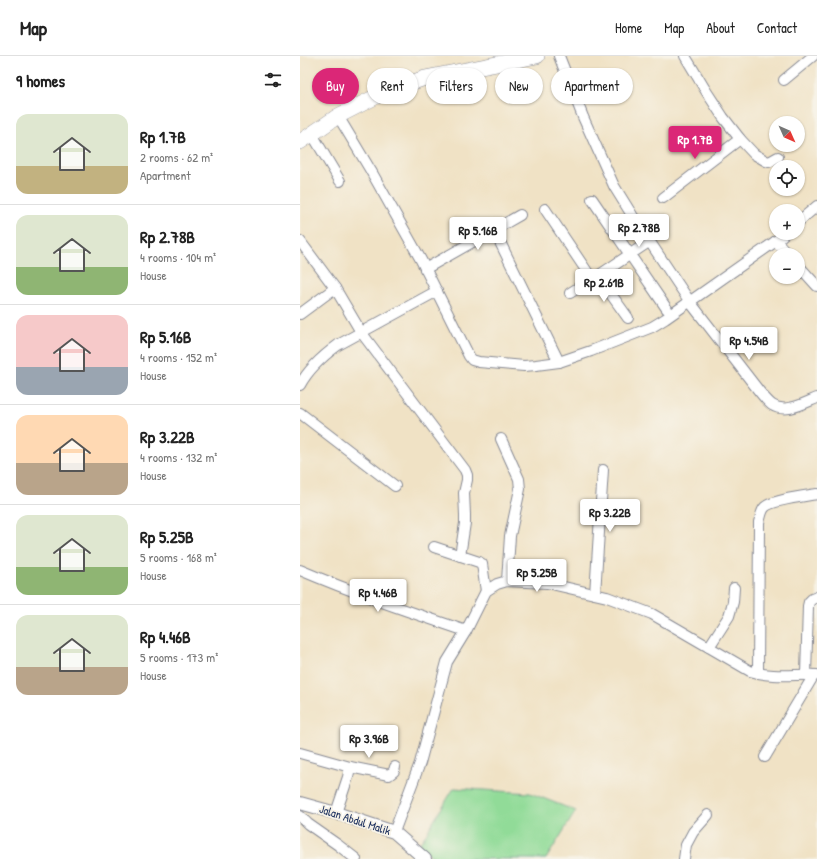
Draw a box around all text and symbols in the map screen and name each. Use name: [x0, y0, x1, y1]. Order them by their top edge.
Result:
text: Map: [20, 15, 47, 41]
text: Home: [615, 18, 642, 37]
text: Map: [664, 18, 684, 37]
text: About: [706, 18, 735, 37]
text: Contact: [757, 18, 797, 37]
chip: Buy: [312, 68, 359, 104]
chip: Rent: [367, 68, 418, 104]
chip: Filters: [426, 68, 487, 104]
chip: New: [495, 68, 543, 104]
chip: Apartment: [551, 68, 633, 104]
text: 9 homes: [16, 69, 65, 92]
icon: filters: [262, 69, 284, 91]
north arrow: [769, 116, 805, 152]
map controls: [769, 116, 805, 284]
text: Rp 1.7B: [140, 125, 186, 148]
pin: Rp 1.7B: [658, 126, 732, 160]
icon: home: [48, 130, 96, 178]
text: Rp 1.7B: [678, 130, 712, 148]
text: 2 rooms · 62 m²: [140, 148, 213, 166]
button: locate: [769, 160, 805, 196]
text: Apartment: [140, 166, 191, 184]
button: +: [769, 204, 805, 240]
pin: Rp 2.78B: [598, 214, 680, 248]
pin: Rp 5.16B: [437, 217, 519, 251]
text: Rp 2.78B: [618, 218, 660, 236]
text: Rp 5.16B: [458, 221, 498, 239]
text: Rp 2.78B: [140, 225, 195, 248]
icon: home: [48, 231, 96, 279]
text: 4 rooms · 104 m²: [140, 248, 216, 266]
button: −: [769, 248, 805, 284]
text: House: [140, 266, 167, 284]
pin: Rp 2.61B: [563, 269, 645, 303]
text: Rp 2.61B: [584, 273, 624, 291]
text: Rp 5.16B: [140, 325, 191, 348]
pin: Rp 4.54B: [708, 327, 790, 361]
icon: home: [48, 331, 96, 379]
text: Rp 4.54B: [729, 331, 769, 349]
text: 4 rooms · 152 m²: [140, 348, 217, 366]
text: House: [140, 366, 167, 384]
text: Rp 3.22B: [140, 425, 195, 448]
icon: home: [48, 431, 96, 479]
text: 4 rooms · 132 m²: [140, 448, 217, 466]
text: House: [140, 466, 167, 484]
pin: Rp 3.22B: [569, 499, 651, 533]
text: Rp 3.22B: [589, 503, 631, 521]
text: Rp 5.25B: [140, 525, 194, 548]
icon: home: [48, 531, 96, 579]
text: 5 rooms · 168 m²: [140, 548, 217, 566]
pin: Rp 5.25B: [496, 559, 578, 593]
text: Rp 5.25B: [517, 563, 557, 581]
text: House: [140, 566, 167, 584]
pin: Rp 4.46B: [337, 579, 419, 613]
text: Rp 4.46B: [359, 583, 397, 601]
text: Rp 4.46B: [140, 625, 191, 648]
icon: home: [48, 631, 96, 679]
text: 5 rooms · 173 m²: [140, 648, 218, 666]
text: House: [140, 666, 167, 684]
pin: Rp 3.96B: [328, 725, 410, 759]
text: Rp 3.96B: [349, 729, 389, 747]
street label: Jalan Abdul Malik: [317, 800, 393, 839]

